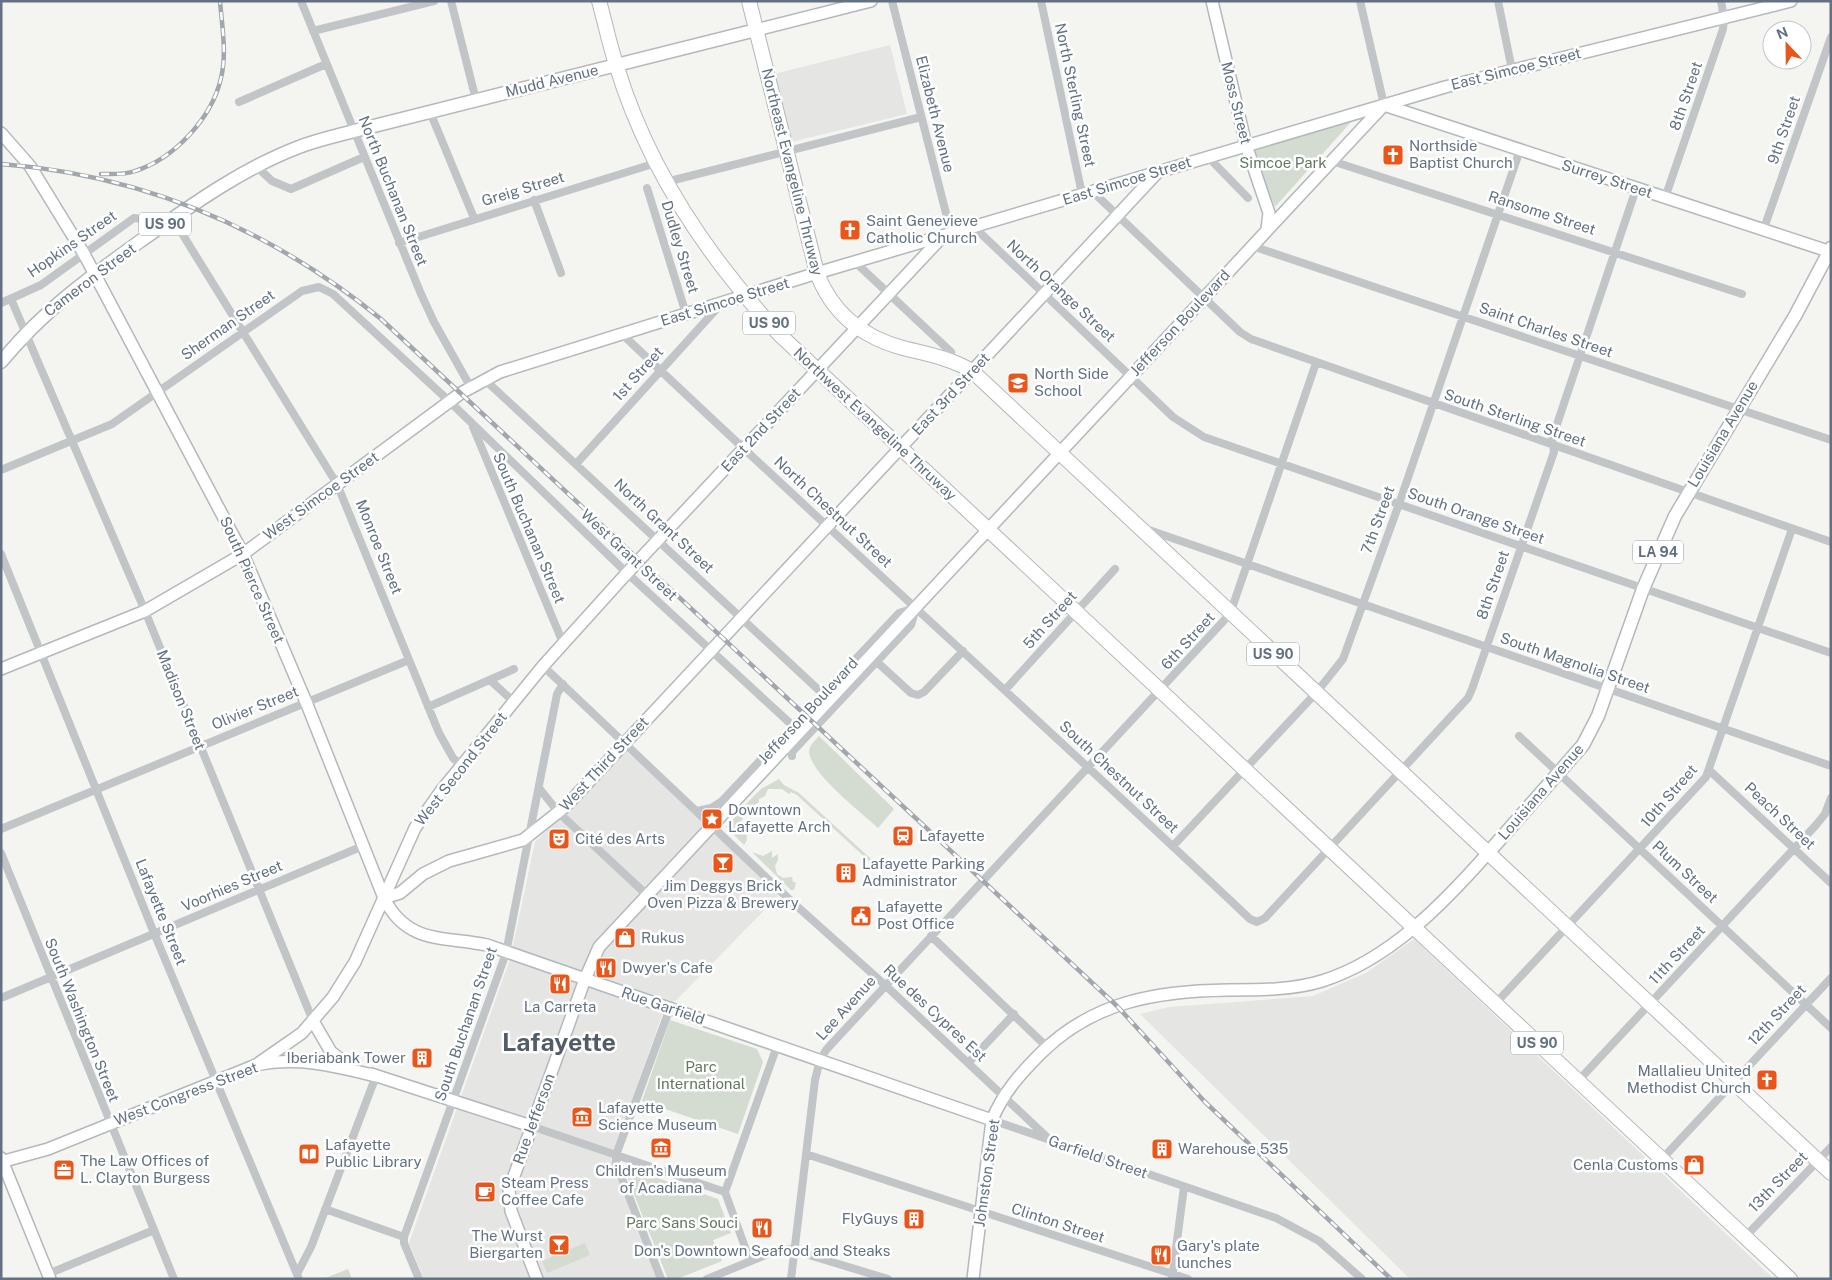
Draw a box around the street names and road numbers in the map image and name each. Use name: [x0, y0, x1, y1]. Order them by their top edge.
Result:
street label: North Sterling Street: [1052, 21, 1099, 169]
street label: East Simcoe Street: [1449, 44, 1583, 93]
street label: Elizabeth Avenue: [913, 54, 958, 174]
street label: 8th Street: [1666, 59, 1705, 132]
street label: Moss Street: [1218, 60, 1255, 146]
street label: Mudd Avenue: [504, 61, 600, 100]
street label: Northeast Evangeline Thruway: [758, 66, 827, 277]
street label: 9th Street: [1764, 93, 1803, 166]
street label: North Buchanan Street: [356, 113, 431, 268]
street label: East Simcoe Street: [1060, 153, 1193, 208]
street label: Surrey Street: [1560, 156, 1655, 201]
street label: Greig Street: [479, 168, 566, 209]
street label: Ransome Street: [1486, 187, 1598, 238]
street label: Dudley Street: [658, 198, 703, 295]
street label: Hopkins Street: [24, 207, 120, 281]
road number: US 90: [139, 212, 191, 235]
street label: North Orange Street: [1004, 236, 1119, 345]
street label: Cameron Street: [41, 240, 139, 320]
street label: Jefferson Boulevard: [1126, 266, 1233, 379]
street label: East Simcoe Street: [658, 274, 791, 329]
street label: Sherman Street: [178, 286, 278, 363]
street label: Saint Charles Street: [1477, 299, 1616, 361]
road number: US 90: [743, 312, 795, 334]
street label: 1st Street: [609, 343, 666, 404]
street label: Northwest Evangeline Thruway: [790, 344, 960, 504]
street label: East 3rd Street: [908, 349, 993, 438]
street label: Louisiana Avenue: [1684, 377, 1761, 490]
street label: East 2nd Street: [717, 384, 804, 475]
street label: South Sterling Street: [1442, 385, 1588, 450]
street label: West Simcoe Street: [260, 448, 382, 543]
street label: South Buchanan Street: [490, 450, 569, 606]
street label: North Chestnut Street: [771, 453, 896, 571]
street label: North Grant Street: [611, 475, 718, 576]
street label: 7th Street: [1357, 483, 1398, 556]
street label: South Orange Street: [1405, 484, 1547, 547]
street label: Monroe Street: [353, 497, 406, 597]
street label: West Grant Street: [578, 506, 681, 604]
street label: South Pierce Street: [217, 514, 288, 646]
road number: LA 94: [1633, 540, 1683, 564]
street label: 8th Street: [1473, 548, 1512, 621]
street label: 5th Street: [1019, 587, 1080, 652]
street label: 6th Street: [1157, 608, 1218, 673]
street label: South Magnolia Street: [1498, 629, 1652, 696]
road number: US 90: [1247, 642, 1299, 666]
street label: Madison Street: [154, 647, 209, 753]
street label: Jefferson Boulevard: [754, 654, 861, 767]
street label: Olivier Street: [209, 682, 301, 733]
street label: West Second Street: [411, 709, 510, 829]
street label: West Third Street: [556, 713, 652, 814]
street label: South Chestnut Street: [1056, 717, 1183, 836]
street label: Louisiana Avenue: [1495, 740, 1587, 843]
street label: 10th Street: [1637, 761, 1700, 830]
street label: Peach Street: [1742, 779, 1819, 853]
street label: Plum Street: [1649, 837, 1722, 906]
street label: Lafayette Street: [132, 856, 191, 968]
street label: Voorhies Street: [179, 857, 285, 914]
street label: 11th Street: [1645, 922, 1708, 988]
street label: South Washington Street: [42, 935, 123, 1104]
street label: South Buchanan Street: [431, 944, 500, 1103]
street label: Rue des Cypres Est: [880, 961, 990, 1065]
street label: Lee Avenue: [812, 972, 879, 1043]
street label: 12th Street: [1744, 981, 1809, 1049]
street label: Rue Garfield: [619, 983, 707, 1028]
road number: US 90: [1511, 1032, 1563, 1054]
street label: West Congress Street: [112, 1058, 260, 1129]
street label: Rue Jefferson: [509, 1071, 558, 1166]
street label: Johnston Street: [970, 1118, 1003, 1228]
street label: Garfield Street: [1046, 1132, 1150, 1181]
street label: 13th Street: [1745, 1148, 1811, 1215]
street label: Clinton Street: [1009, 1199, 1107, 1246]

